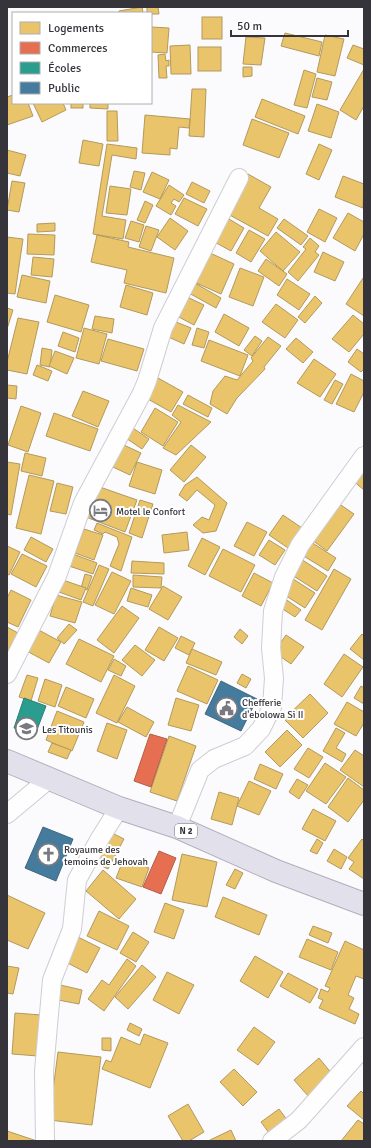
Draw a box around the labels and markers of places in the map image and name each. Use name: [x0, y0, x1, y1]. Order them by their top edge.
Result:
hotel icon: Motel le Confort: [88, 498, 114, 524]
place label: Motel le Confort: [116, 506, 186, 518]
public building icon: Chefferie d'ebolowa Si II: [214, 695, 240, 721]
place label: Chefferie d'ebolowa Si II: [242, 697, 304, 721]
school or university icon: Les Titounis: [13, 716, 39, 742]
place label: Les Titounis: [42, 724, 93, 736]
church icon: Royaume des temoins de Jehovah: [35, 842, 61, 868]
place label: Royaume des temoins de Jehovah: [64, 844, 148, 868]

